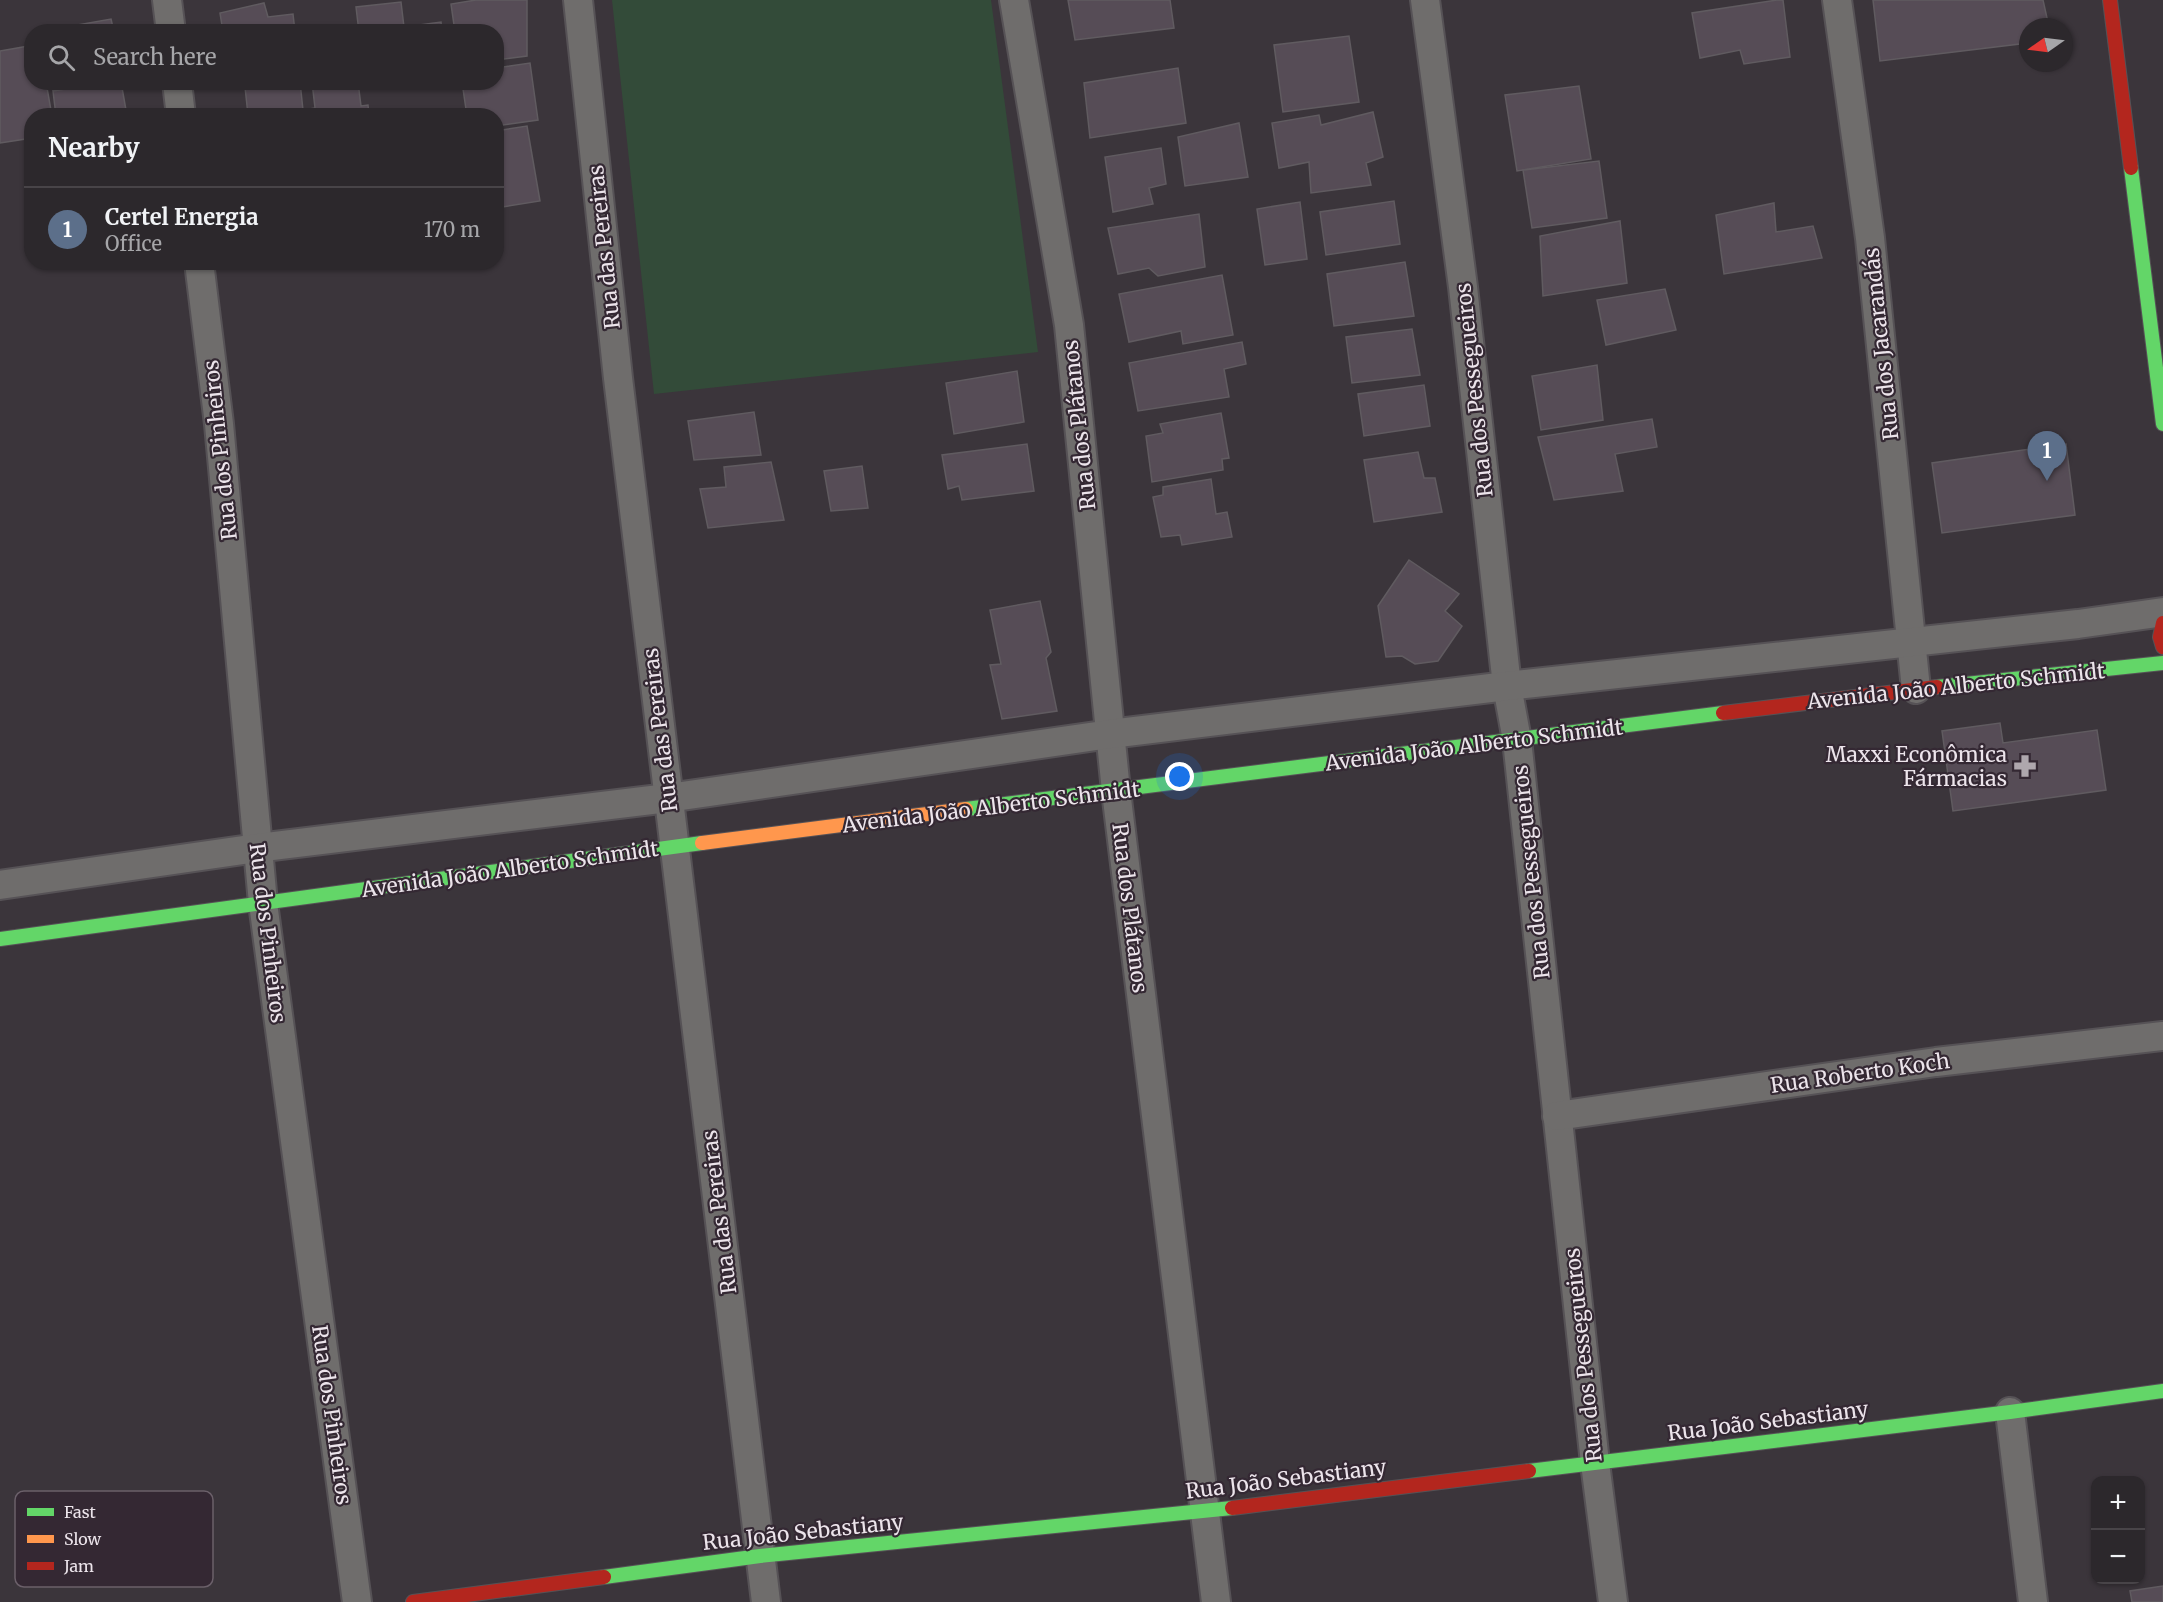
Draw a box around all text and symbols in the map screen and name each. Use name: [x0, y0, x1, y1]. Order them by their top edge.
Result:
north arrow: [2019, 18, 2073, 72]
search box: [24, 24, 504, 90]
icon: search: [45, 41, 78, 74]
text: Search here: [93, 43, 216, 71]
text: Nearby: [48, 131, 140, 164]
street label: Rua das Pereiras: [582, 164, 626, 330]
text: Certel Energia: [105, 203, 259, 231]
text: 1: [63, 217, 72, 242]
text: 170 m: [424, 217, 480, 242]
text: Office: [105, 231, 162, 256]
street label: Rua dos Jacarandás: [1857, 246, 1905, 442]
street label: Rua dos Pessegueiros: [1449, 282, 1499, 498]
street label: Rua dos Plátanos: [1057, 339, 1101, 511]
street label: Rua dos Pinheiros: [197, 359, 243, 541]
pin: 1: [2028, 432, 2066, 481]
street label: Rua das Pereiras: [637, 647, 683, 813]
street label: Avenida João Alberto Schmidt: [1805, 657, 2106, 715]
street label: Avenida João Alberto Schmidt: [1323, 713, 1624, 777]
place label: Maxxi Econômica Fármacias: [1826, 741, 2007, 792]
pharmacy icon: Maxxi Econômica Fármacias: [2012, 753, 2038, 779]
your location: [1165, 762, 1194, 791]
street label: Rua dos Pessegueiros: [1506, 764, 1556, 980]
street label: Avenida João Alberto Schmidt: [840, 775, 1141, 839]
street label: Rua dos Plátanos: [1106, 822, 1154, 994]
street label: Avenida João Alberto Schmidt: [359, 835, 660, 903]
street label: Rua dos Pinheiros: [244, 841, 292, 1025]
street label: Rua Roberto Koch: [1769, 1047, 1951, 1099]
street label: Rua das Pereiras: [696, 1129, 742, 1295]
street label: Rua dos Pessegueiros: [1558, 1247, 1608, 1463]
street label: Rua dos Pinheiros: [306, 1323, 358, 1507]
street label: Rua João Sebastiany: [1666, 1395, 1871, 1447]
street label: Rua João Sebastiany: [1184, 1453, 1389, 1505]
map controls: [2091, 1476, 2145, 1584]
button: +: [2091, 1476, 2145, 1530]
legend: [15, 1491, 213, 1587]
text: Fast: [64, 1502, 97, 1522]
street label: Rua João Sebastiany: [701, 1508, 906, 1556]
text: Slow: [64, 1529, 102, 1549]
button: −: [2091, 1530, 2145, 1584]
text: Jam: [63, 1556, 94, 1576]

